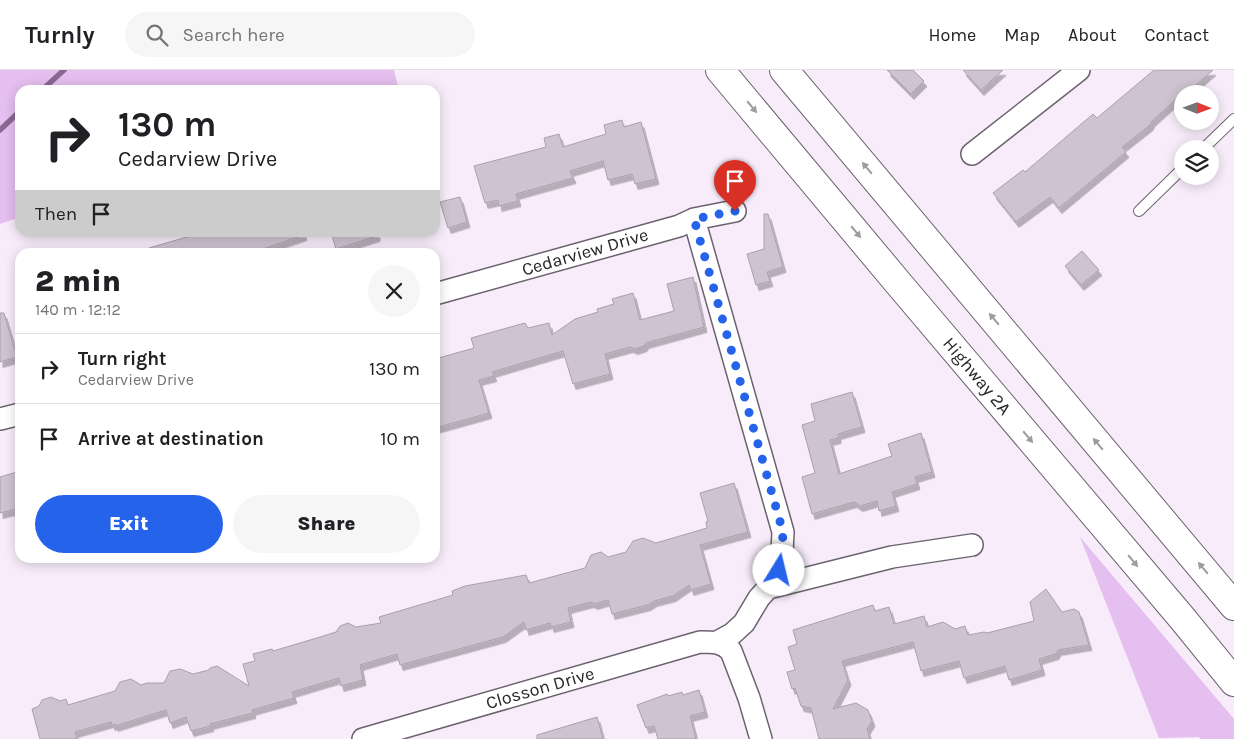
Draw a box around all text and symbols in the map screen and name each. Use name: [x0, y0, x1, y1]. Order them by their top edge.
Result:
search box: [125, 12, 475, 57]
text: Turnly: [25, 21, 95, 49]
icon: search: [143, 21, 171, 49]
text: Search here: [183, 24, 285, 46]
text: Home: [928, 24, 976, 46]
text: Map: [1004, 24, 1040, 46]
text: About: [1068, 24, 1117, 46]
text: Contact: [1145, 24, 1209, 46]
north arrow: [1174, 85, 1219, 130]
map controls: [1174, 85, 1219, 185]
one-way arrow: [746, 101, 757, 114]
text: 130 m: [118, 104, 216, 145]
icon: right: [35, 105, 100, 170]
button: layers: [1174, 140, 1219, 185]
text: Cedarview Drive: [118, 146, 277, 172]
pin: [714, 160, 756, 211]
one-way arrow: [861, 162, 873, 174]
icon: arrive: [721, 167, 749, 195]
icon: arrive: [87, 200, 115, 228]
text: Then: [35, 203, 77, 225]
street label: Cedarview Drive: [519, 223, 651, 281]
one-way arrow: [850, 226, 861, 239]
text: 2 min: [35, 263, 121, 299]
button: close: [368, 265, 420, 317]
text: 140 m · 12:12: [35, 300, 121, 319]
one-way arrow: [989, 313, 1000, 326]
street label: Highway 2A: [938, 333, 1016, 419]
text: Turn right: [78, 348, 167, 370]
icon: right: [35, 355, 63, 383]
text: 130 m: [369, 358, 420, 380]
text: Cedarview Drive: [78, 370, 194, 389]
icon: arrive: [35, 425, 63, 453]
text: Arrive at destination: [78, 428, 264, 450]
text: 10 m: [380, 428, 420, 450]
one-way arrow: [1023, 430, 1034, 443]
one-way arrow: [1093, 437, 1104, 450]
button: Exit: [35, 495, 223, 553]
button: Share: [233, 495, 420, 553]
position arrow: [752, 543, 804, 595]
one-way arrow: [1128, 554, 1139, 567]
one-way arrow: [1197, 562, 1208, 575]
street label: Closson Drive: [483, 662, 597, 714]

